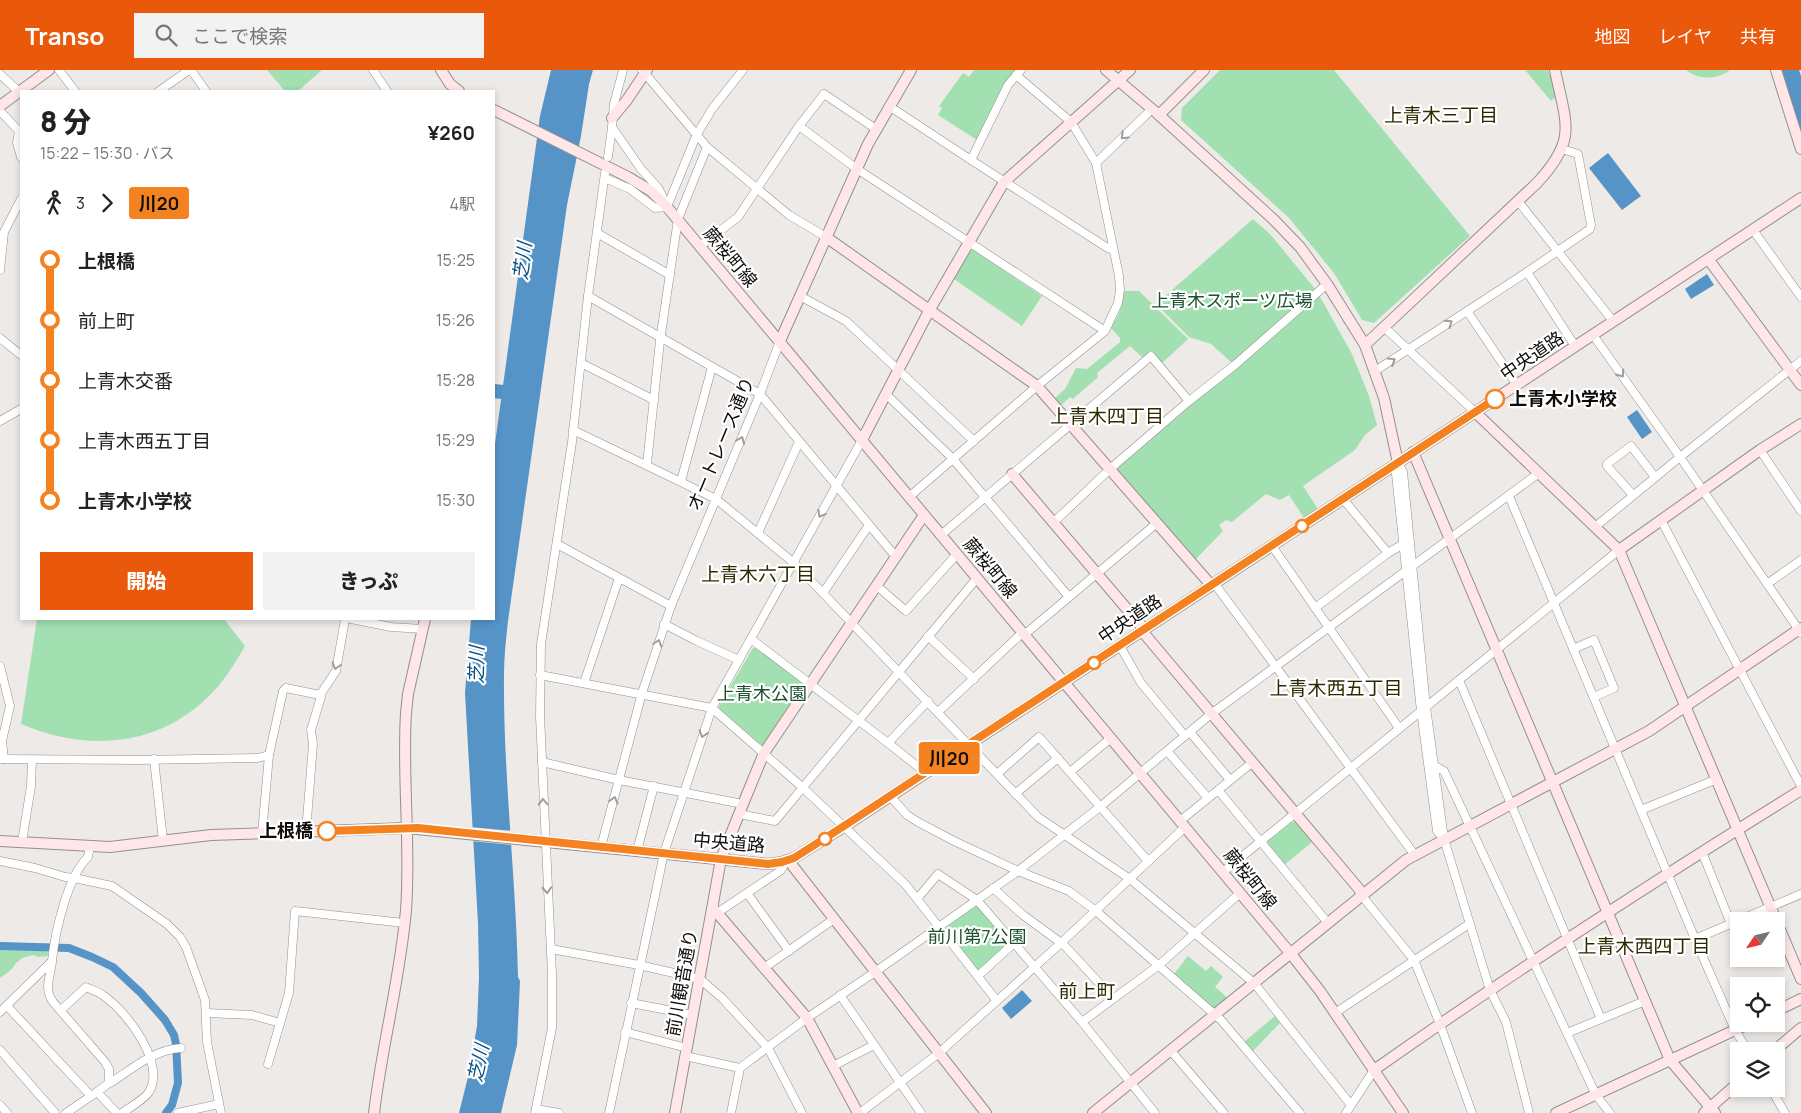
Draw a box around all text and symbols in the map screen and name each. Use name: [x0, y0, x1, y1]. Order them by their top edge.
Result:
search box: [134, 13, 484, 58]
text: Transo: [25, 19, 104, 52]
icon: search: [152, 21, 180, 49]
text: ここで検索: [192, 23, 287, 49]
text: 地図: [1595, 24, 1631, 48]
text: レイヤ: [1659, 24, 1712, 48]
text: 共有: [1740, 24, 1776, 48]
text: 8 分: [40, 102, 91, 140]
district label: 上青木三丁目: [1384, 102, 1498, 128]
text: ¥260: [428, 120, 475, 146]
one-way arrow: [1121, 130, 1130, 139]
text: 15:22 – 15:30 · バス: [40, 142, 174, 164]
icon: walk: [40, 189, 68, 217]
icon: forward: [93, 189, 121, 217]
text: 川20: [139, 191, 179, 215]
text: 3: [76, 192, 85, 214]
text: 4駅: [450, 193, 475, 215]
street label: 蕨桜町線: [698, 221, 763, 292]
water label: 芝川: [507, 239, 537, 281]
text: 上根橋: [78, 248, 135, 274]
text: 15:25: [436, 249, 475, 271]
park label: 上青木スポーツ広場: [1151, 288, 1313, 312]
text: 前上町: [78, 308, 135, 334]
text: 15:26: [436, 309, 475, 331]
one-way arrow: [1444, 319, 1453, 329]
street label: 中央道路: [1495, 325, 1568, 385]
one-way arrow: [1387, 357, 1396, 367]
text: 上青木交番: [78, 368, 173, 394]
one-way arrow: [1615, 368, 1624, 378]
text: 15:28: [436, 369, 475, 391]
street label: オートレース通り: [681, 373, 759, 514]
place label: 上青木小学校: [1509, 386, 1617, 410]
marker: 上青木小学校: [1485, 389, 1505, 409]
district label: 上青木四丁目: [1050, 403, 1164, 429]
text: 上青木西五丁目: [78, 428, 211, 454]
text: 15:29: [436, 429, 475, 451]
one-way arrow: [734, 436, 745, 445]
text: 上青木小学校: [78, 488, 192, 514]
text: 15:30: [436, 489, 475, 511]
one-way arrow: [818, 508, 828, 517]
unlabelled marker: [1295, 519, 1309, 533]
street label: 蕨桜町線: [958, 532, 1023, 603]
button: 開始: [40, 552, 253, 610]
button: きっぷ: [263, 552, 475, 610]
district label: 上青木六丁目: [701, 561, 815, 587]
street label: 中央道路: [1093, 588, 1166, 648]
one-way arrow: [652, 640, 662, 648]
water label: 芝川: [463, 644, 489, 684]
unlabelled marker: [1087, 656, 1101, 670]
one-way arrow: [332, 662, 342, 670]
district label: 上青木西五丁目: [1269, 675, 1403, 701]
park label: 上青木公園: [717, 681, 807, 705]
one-way arrow: [699, 729, 709, 737]
line badge: 川20: [920, 742, 978, 774]
text: 川20: [929, 746, 969, 770]
one-way arrow: [608, 796, 618, 804]
one-way arrow: [538, 797, 548, 805]
place label: 上根橋: [259, 818, 313, 842]
marker: 上根橋: [317, 821, 337, 841]
street label: 中央道路: [692, 827, 766, 857]
unlabelled marker: [818, 832, 832, 846]
street label: 蕨桜町線: [1219, 843, 1283, 914]
one-way arrow: [542, 886, 553, 894]
north arrow: [1730, 912, 1785, 968]
map controls: [1730, 912, 1785, 1097]
park label: 前川第7公園: [927, 924, 1027, 948]
street label: 前川観音通り: [660, 928, 702, 1038]
district label: 上青木西四丁目: [1577, 933, 1711, 959]
button: locate: [1730, 977, 1785, 1032]
district label: 前上町: [1058, 978, 1116, 1004]
water label: 芝川: [461, 1040, 495, 1084]
button: layers: [1730, 1042, 1785, 1097]

